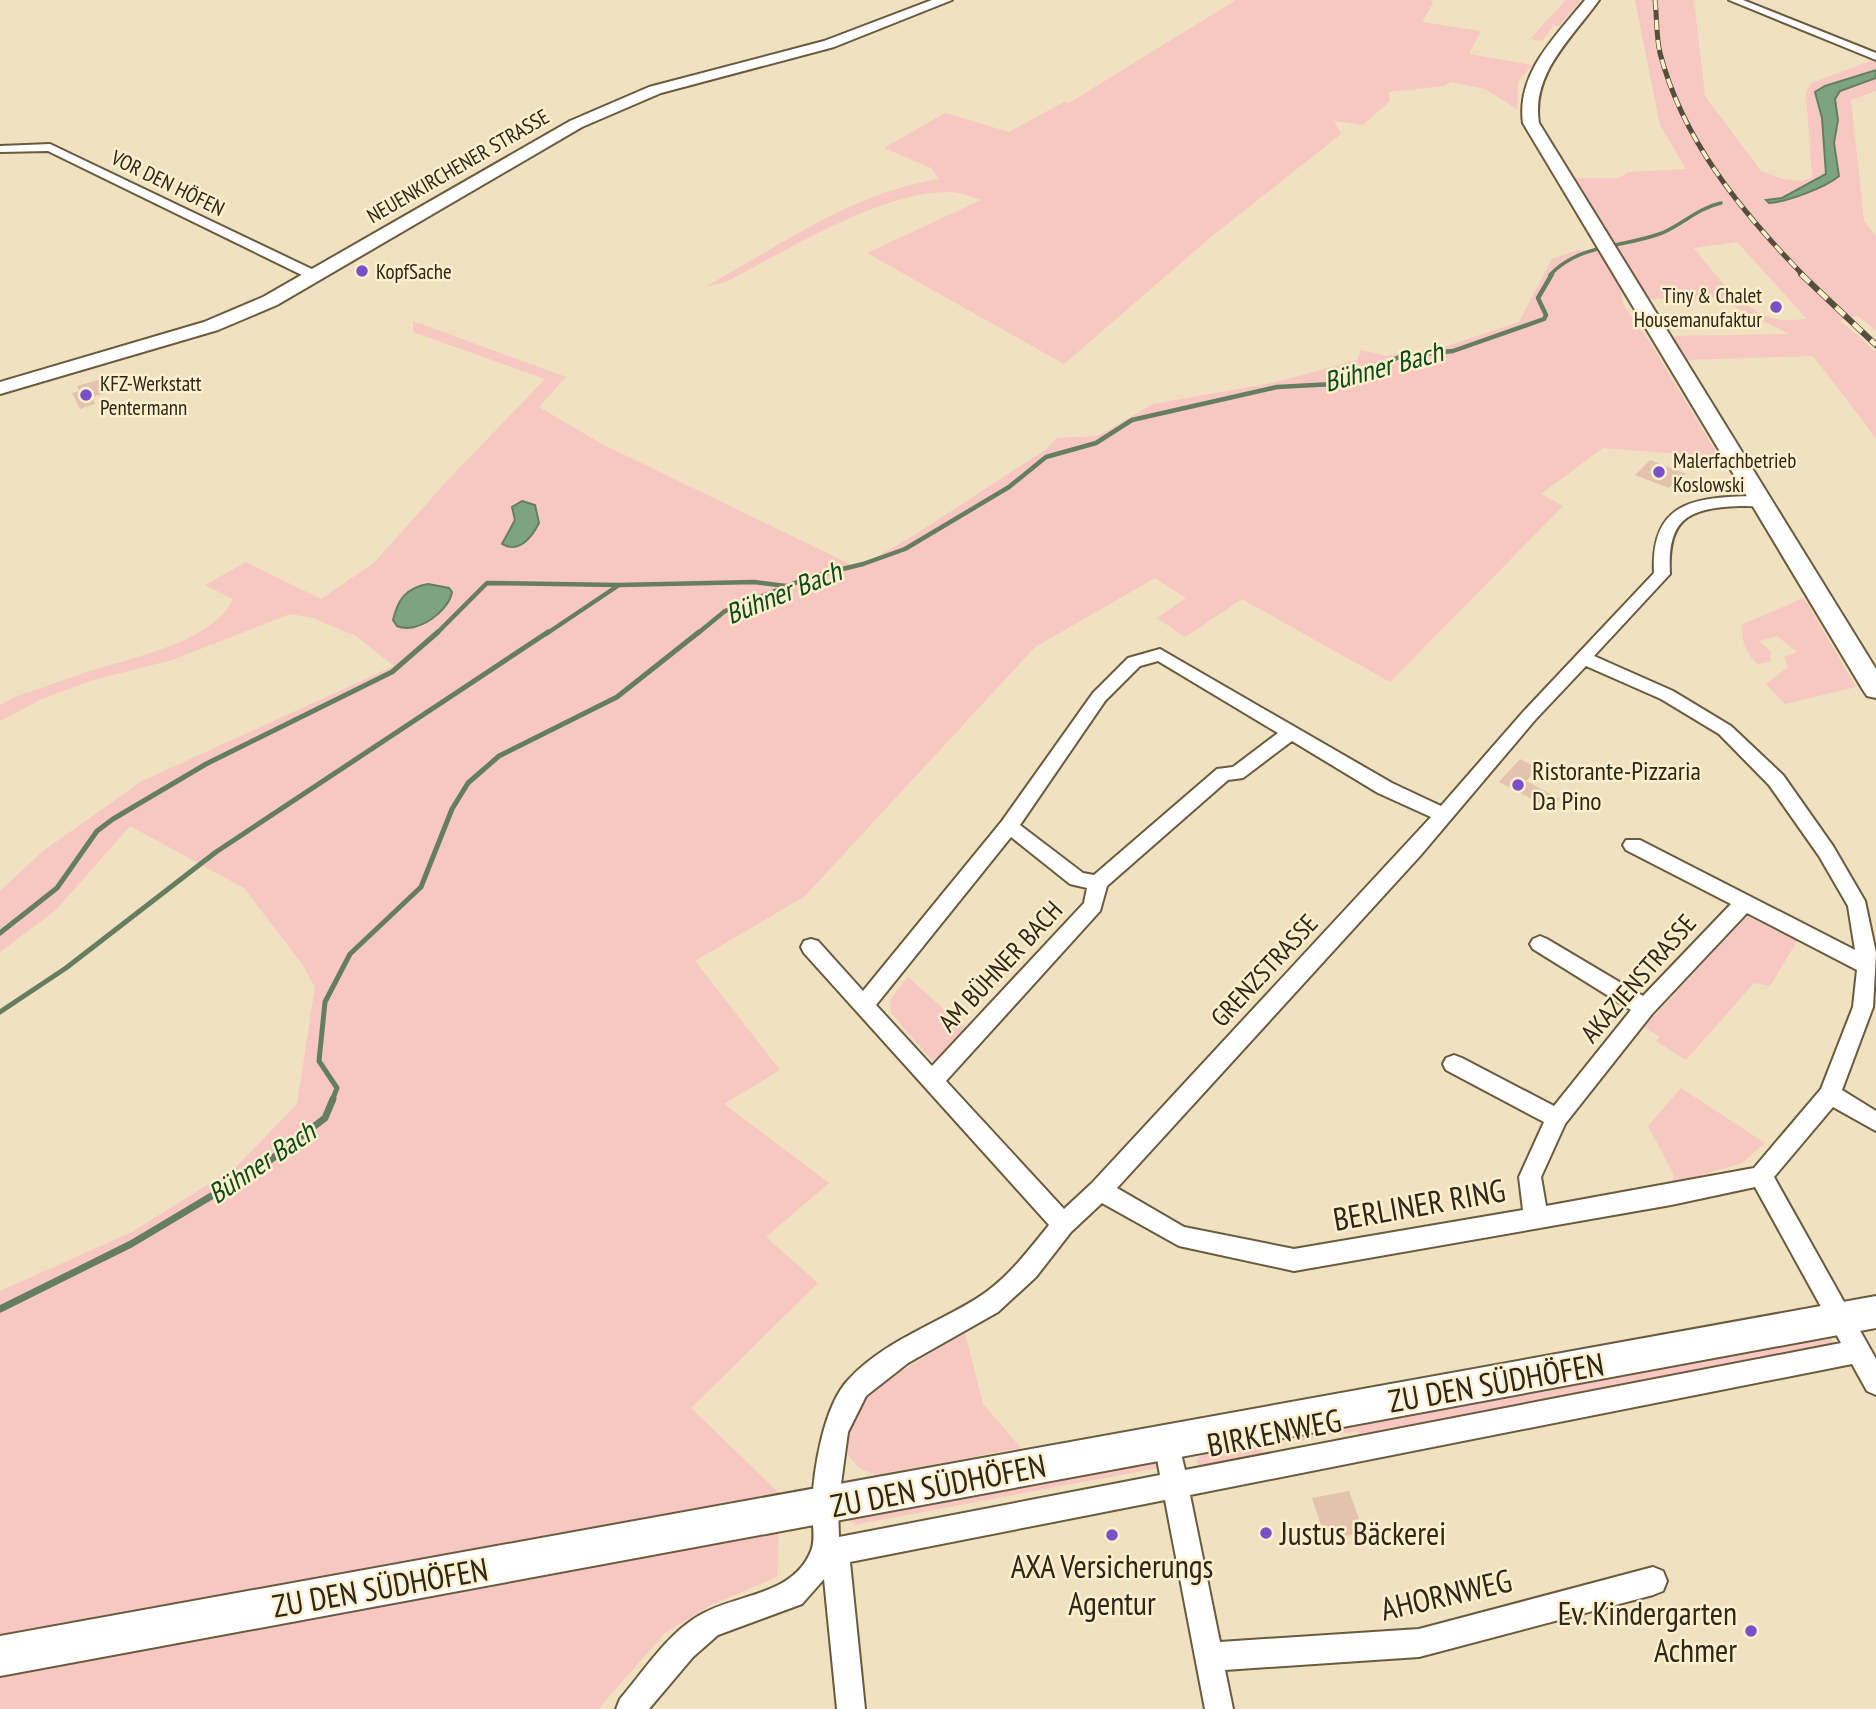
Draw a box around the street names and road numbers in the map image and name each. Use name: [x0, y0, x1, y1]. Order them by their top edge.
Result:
street label: NEUENKIRCHENER STRASSE: [362, 103, 554, 229]
street label: VOR DEN HÖFEN: [106, 143, 229, 222]
street label: AM BÜHNER BACH: [931, 894, 1069, 1038]
street label: GRENZSTRASSE: [1203, 907, 1325, 1033]
street label: AKAZIENSTRASSE: [1573, 907, 1703, 1049]
street label: BERLINER RING: [1330, 1168, 1508, 1240]
street label: ZU DEN SÜDHÖFEN: [1385, 1342, 1607, 1422]
street label: BIRKENWEG: [1203, 1398, 1345, 1466]
street label: ZU DEN SÜDHÖFEN: [827, 1444, 1049, 1526]
street label: ZU DEN SÜDHÖFEN: [269, 1547, 491, 1627]
street label: AHORNWEG: [1376, 1559, 1516, 1629]

